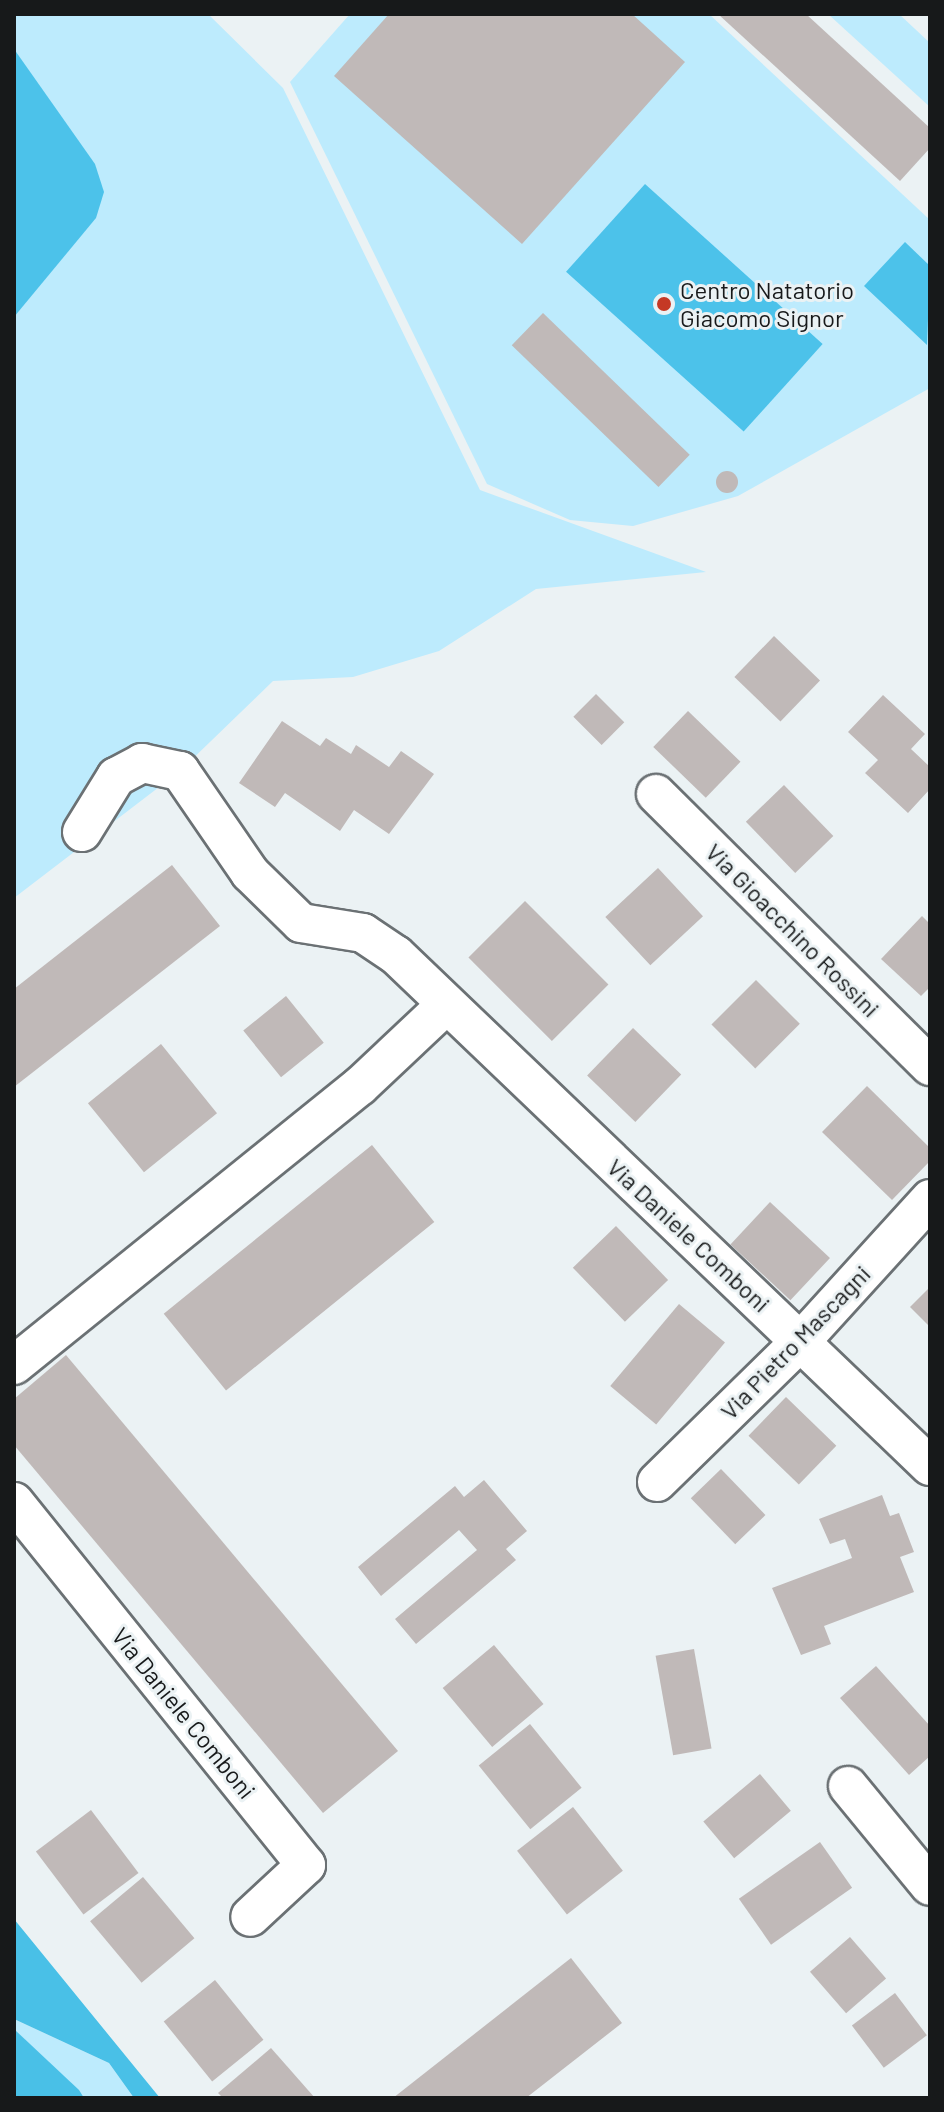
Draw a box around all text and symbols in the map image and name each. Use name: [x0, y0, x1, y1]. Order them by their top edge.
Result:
place label: Centro Natatorio Giacomo Signor: [680, 276, 854, 332]
marker: Centro Natatorio Giacomo Signor: [655, 295, 673, 313]
street label: Via Gioacchino Rossini: [700, 837, 886, 1023]
street label: Via Daniele Comboni: [602, 1152, 776, 1318]
street label: Via Pietro Mascagni: [714, 1259, 876, 1425]
street label: Via Daniele Comboni: [106, 1622, 262, 1804]

